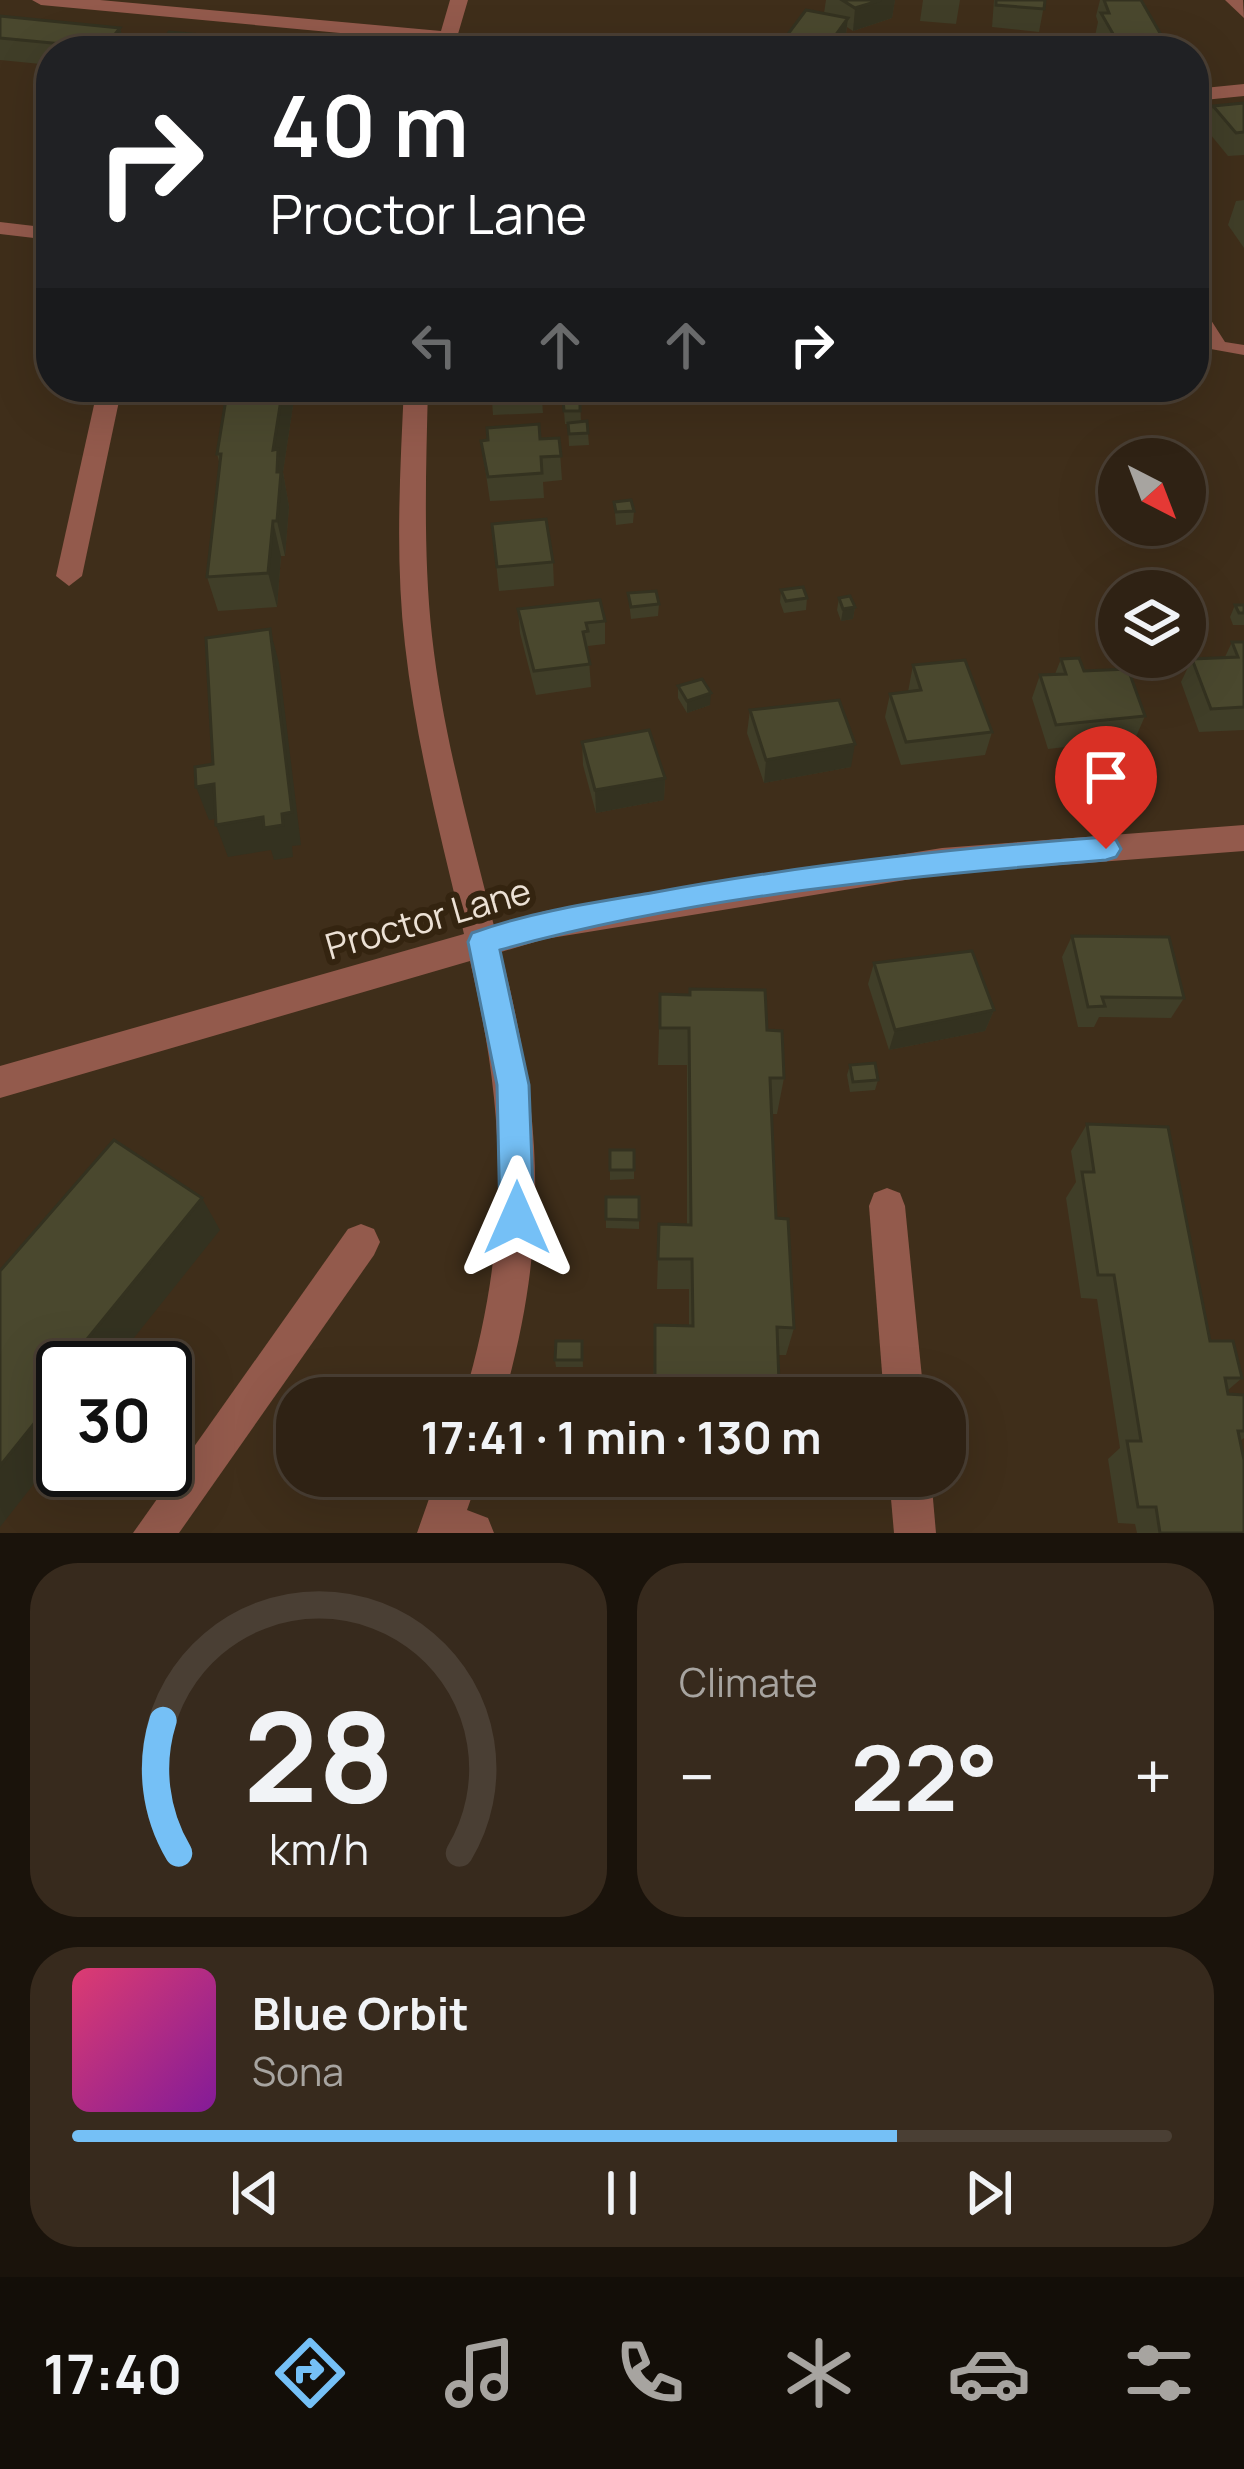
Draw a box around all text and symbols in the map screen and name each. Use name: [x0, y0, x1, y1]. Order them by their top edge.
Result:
text: 40 m: [270, 67, 469, 182]
icon: right: [72, 84, 228, 240]
text: Proctor Lane: [270, 176, 587, 250]
icon: left: [401, 312, 467, 378]
icon: ahead: [527, 312, 593, 378]
icon: ahead: [653, 312, 719, 378]
icon: right: [779, 312, 845, 378]
north arrow: [1098, 438, 1206, 546]
map controls: [1098, 438, 1206, 678]
button: layers: [1098, 570, 1206, 678]
pin: [1055, 726, 1157, 849]
icon: arrive: [1073, 744, 1139, 810]
street label: Proctor Lane: [320, 865, 536, 971]
position arrow: [454, 1155, 580, 1281]
speed limit sign: 30: [36, 1341, 192, 1497]
text: 17:41 · 1 min · 130 m: [420, 1406, 822, 1468]
text: Climate: [679, 1655, 818, 1709]
text: 28: [243, 1669, 394, 1839]
text: 22°: [850, 1715, 998, 1838]
text: −: [679, 1731, 715, 1821]
text: +: [1134, 1731, 1172, 1821]
text: km/h: [269, 1819, 368, 1878]
text: Blue Orbit: [252, 1982, 469, 2044]
text: Sona: [252, 2044, 344, 2098]
icon: previous: [222, 2160, 288, 2226]
icon: pause: [589, 2160, 655, 2226]
icon: next: [956, 2160, 1022, 2226]
icon: directions: [268, 2331, 352, 2415]
icon: music: [438, 2331, 522, 2415]
icon: phone: [608, 2331, 692, 2415]
icon: climate: [777, 2331, 861, 2415]
icon: car: [947, 2331, 1031, 2415]
icon: filters: [1117, 2331, 1201, 2415]
text: 17:40: [43, 2336, 182, 2410]

